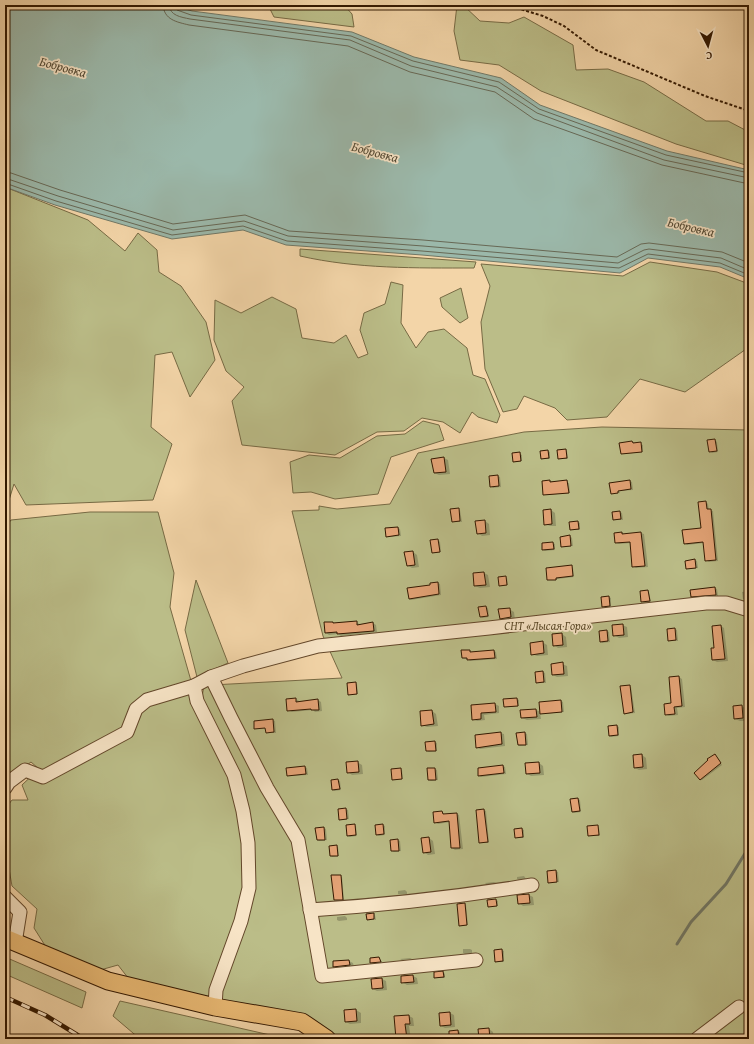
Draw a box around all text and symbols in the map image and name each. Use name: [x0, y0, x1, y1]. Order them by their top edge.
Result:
north arrow: [688, 26, 728, 66]
text: С: [705, 48, 713, 64]
water label: Бобровка: [38, 52, 88, 82]
water label: Бобровка: [350, 137, 400, 167]
water label: Бобровка: [666, 212, 716, 242]
park label: СНТ «Лысая Гора»: [504, 617, 592, 634]

